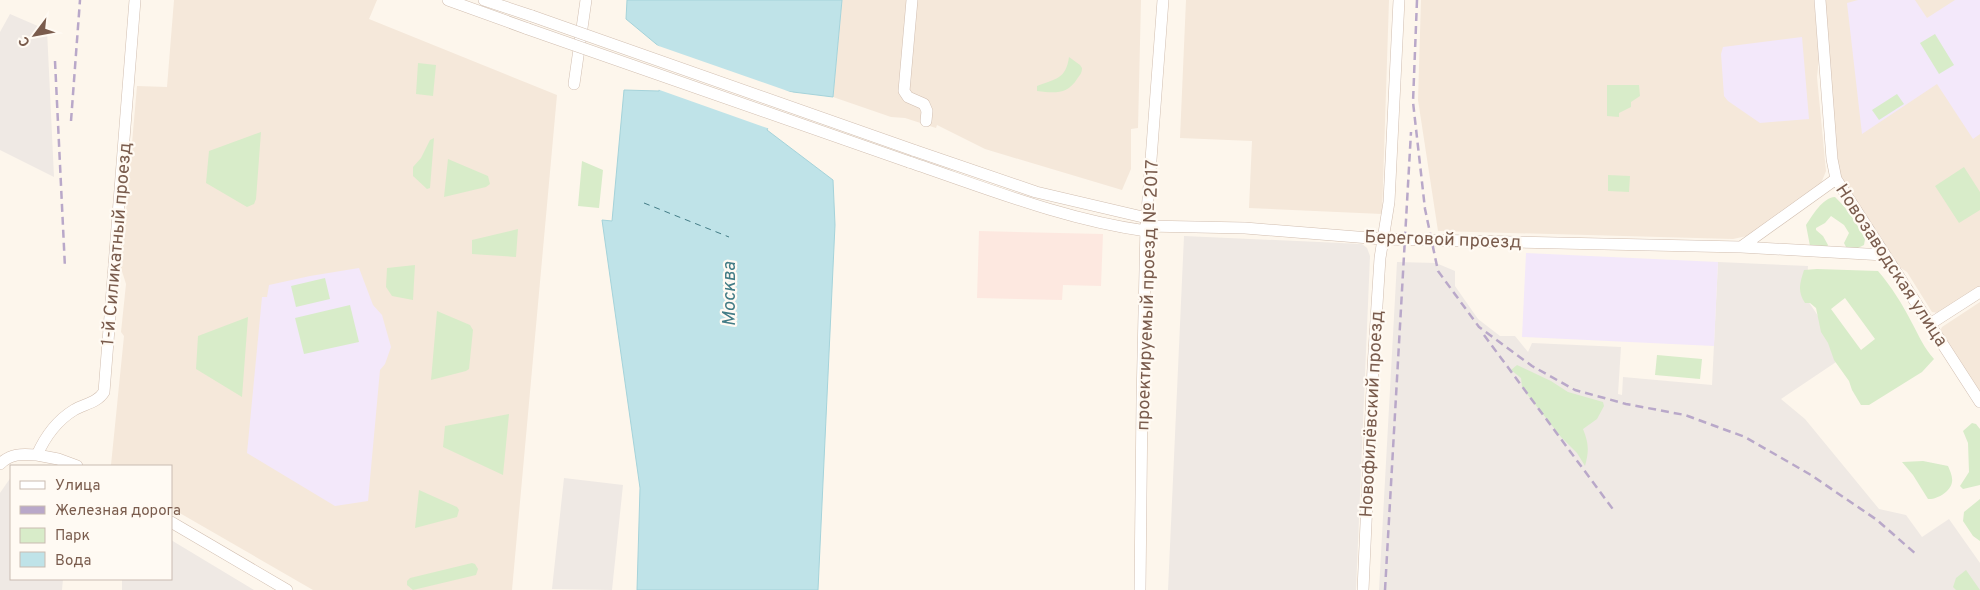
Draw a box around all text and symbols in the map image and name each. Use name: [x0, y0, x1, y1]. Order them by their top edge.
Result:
north arrow: [10, 10, 60, 60]
text: С: [16, 33, 35, 49]
street label: 1-й Силикатный проезд: [97, 141, 138, 347]
street label: проектируемый проезд № 2017: [1132, 159, 1165, 431]
street label: Новозаводская улица: [1829, 180, 1952, 352]
street label: Береговой проезд: [1364, 226, 1522, 255]
water label: Москва: [718, 261, 742, 326]
street label: Новофилёвский проезд: [1356, 310, 1389, 518]
legend: [10, 465, 172, 580]
text: Улица: [55, 477, 100, 496]
text: Железная дорога: [55, 502, 181, 521]
text: Парк: [55, 527, 90, 546]
text: Вода: [55, 552, 91, 571]

